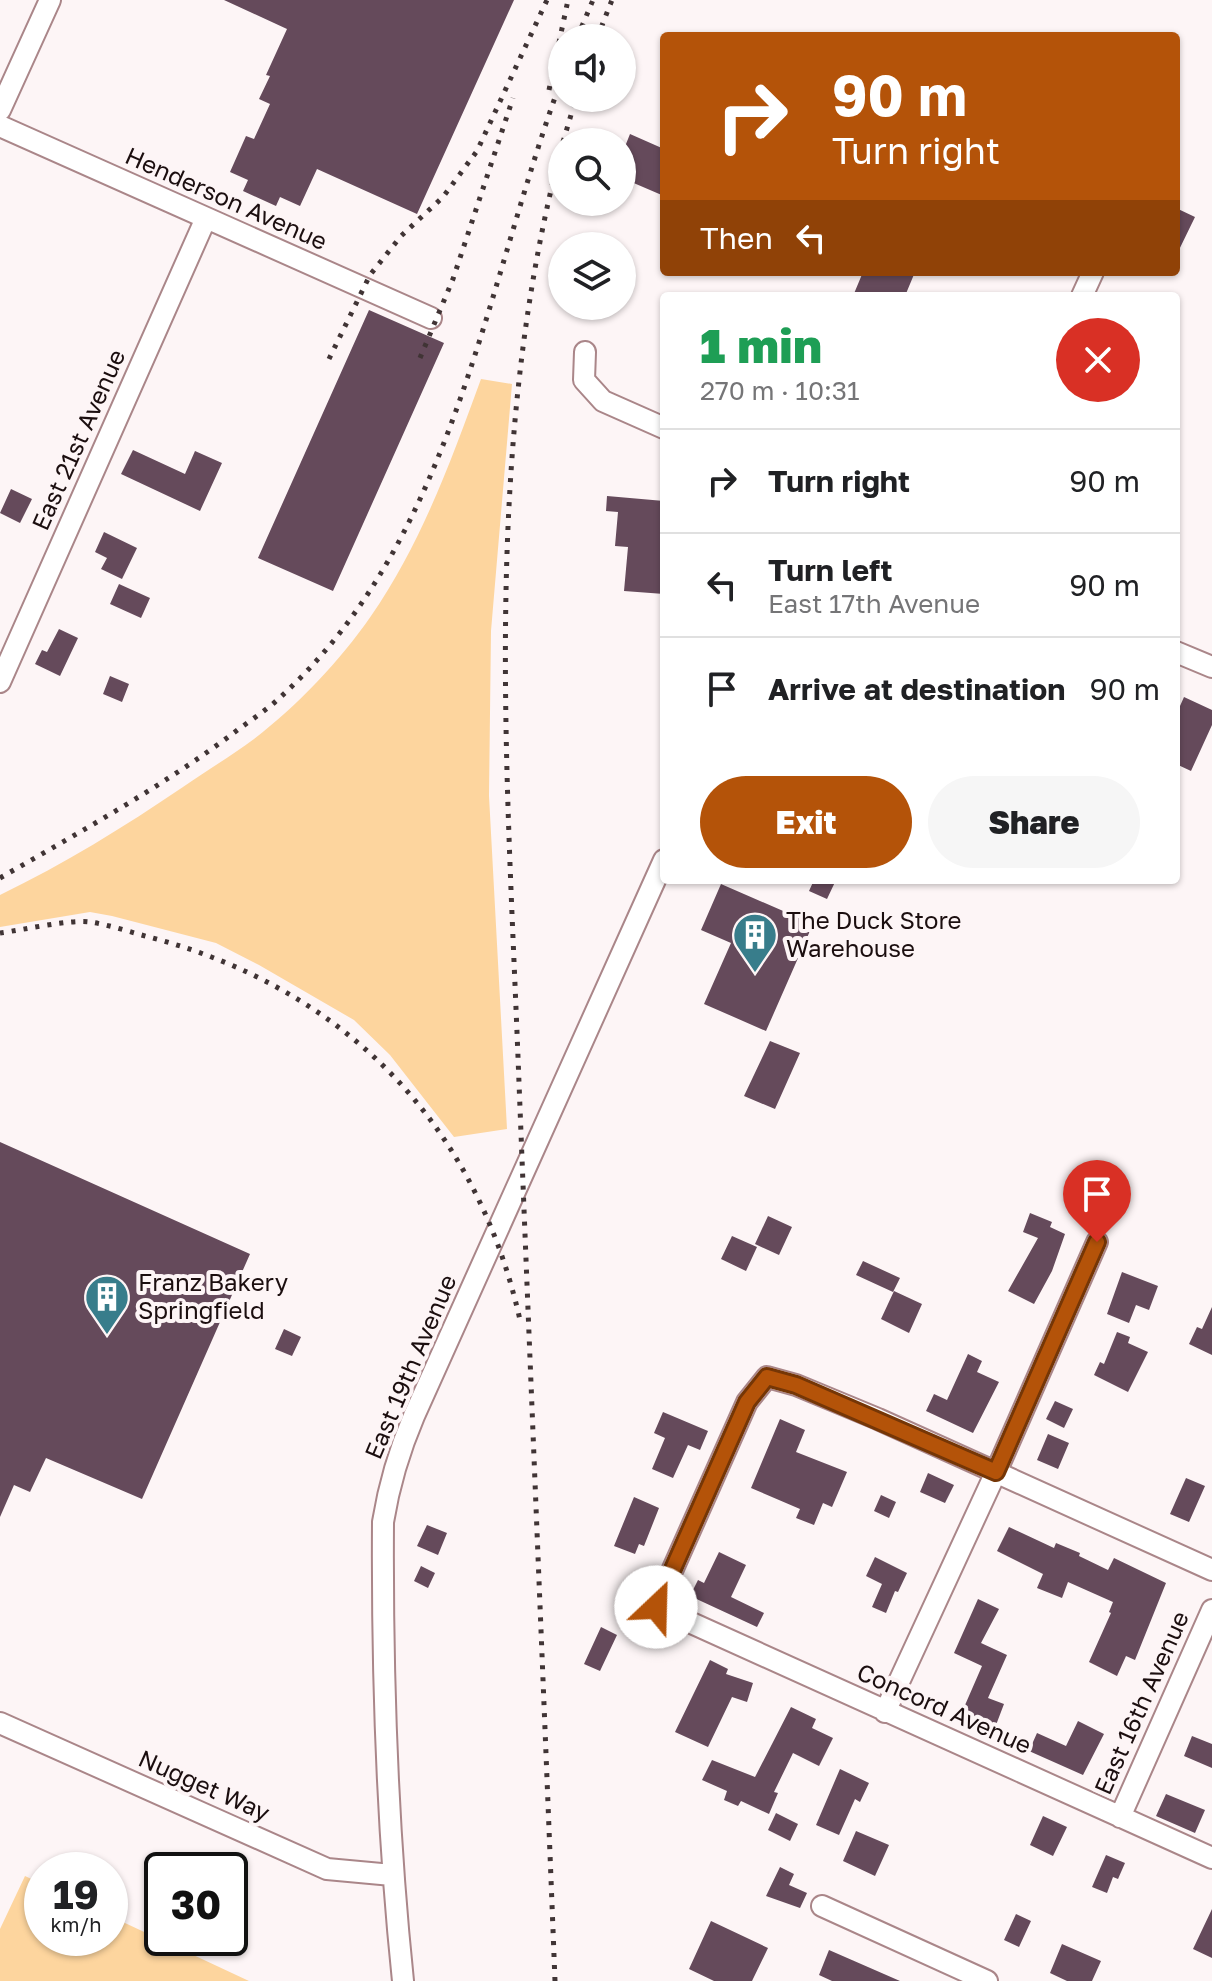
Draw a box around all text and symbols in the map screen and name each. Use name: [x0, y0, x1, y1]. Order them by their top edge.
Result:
map controls: [548, 24, 636, 320]
button: sound: [548, 24, 636, 112]
text: 90 m: [832, 61, 967, 128]
icon: right: [700, 64, 804, 168]
button: search: [548, 128, 636, 216]
text: Turn right: [832, 129, 1000, 172]
street label: Henderson Avenue: [121, 140, 332, 255]
icon: left: [789, 216, 833, 260]
text: Then: [700, 220, 773, 256]
button: layers: [548, 232, 636, 320]
text: 1 min: [700, 316, 822, 374]
button: close: [1056, 318, 1140, 402]
street label: East 21st Avenue: [25, 344, 131, 534]
text: 270 m · 10:31: [700, 375, 860, 406]
icon: right: [700, 459, 744, 503]
text: Turn right: [768, 463, 910, 499]
text: 90 m: [1069, 463, 1140, 499]
text: Turn left: [768, 552, 893, 588]
icon: left: [700, 563, 744, 607]
text: 90 m: [1069, 567, 1140, 603]
text: East 17th Avenue: [768, 588, 980, 619]
icon: arrive: [700, 667, 744, 711]
text: Arrive at destination: [768, 671, 1065, 707]
text: 90 m: [1089, 671, 1160, 707]
button: Exit: [700, 776, 912, 868]
button: Share: [928, 776, 1140, 868]
place label: The Duck Store Warehouse: [786, 905, 961, 962]
building icon: The Duck Store Warehouse: [731, 911, 779, 974]
pin: [1063, 1160, 1131, 1242]
icon: arrive: [1075, 1172, 1119, 1216]
place label: Franz Bakery Springfield: [138, 1267, 288, 1324]
street label: East 19th Avenue: [358, 1270, 462, 1463]
building icon: Franz Bakery Springfield: [83, 1273, 131, 1336]
position arrow: [614, 1565, 698, 1649]
street label: East 16th Avenue: [1087, 1606, 1194, 1799]
street label: Concord Avenue: [853, 1656, 1036, 1759]
street label: Nugget Way: [135, 1743, 275, 1826]
speed limit sign: 30: [144, 1852, 248, 1956]
text: 19: [53, 1870, 99, 1918]
text: km/h: [51, 1912, 101, 1936]

